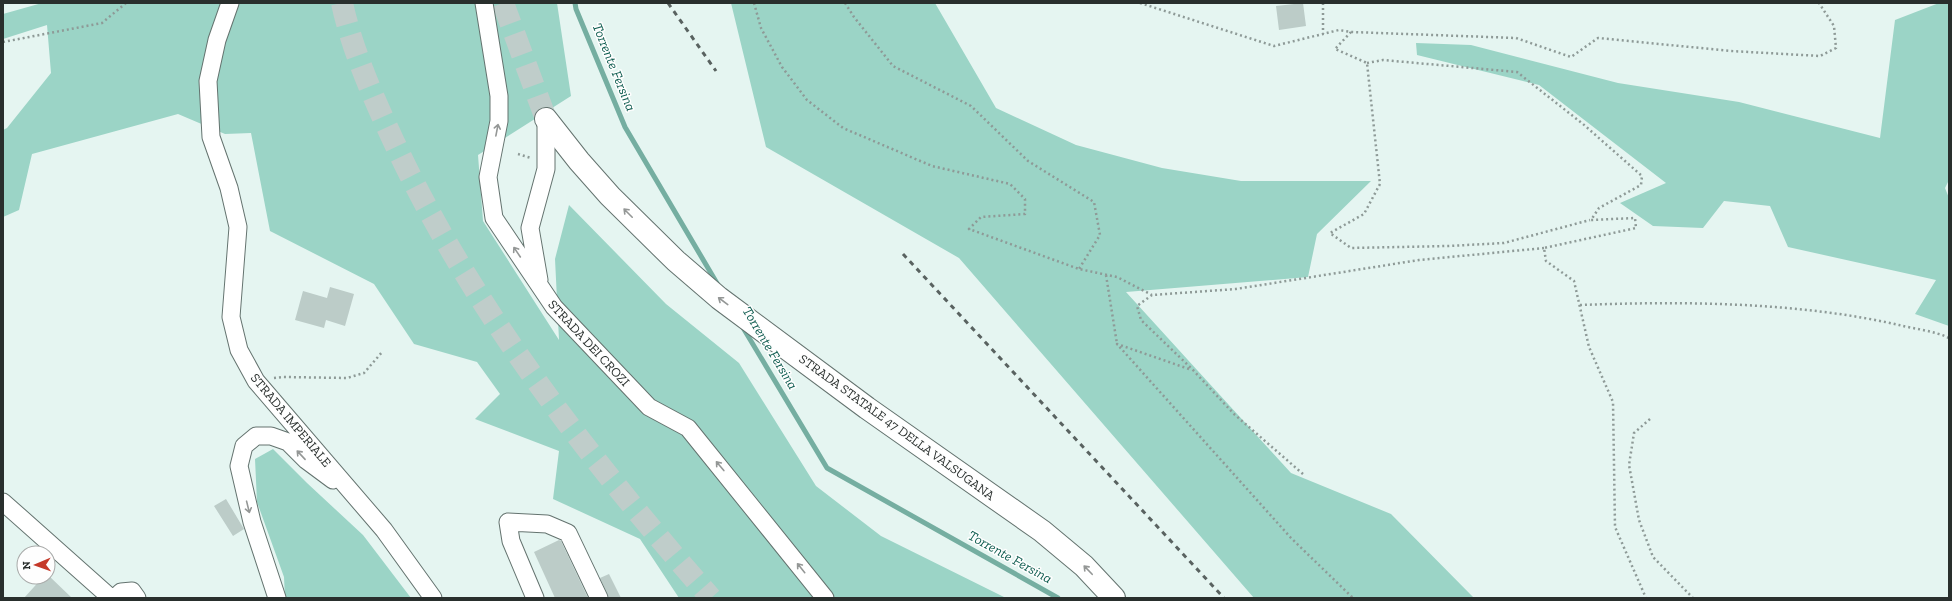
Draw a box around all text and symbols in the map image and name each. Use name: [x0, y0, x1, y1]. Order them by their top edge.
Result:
water label: Torrente Fersina: [589, 21, 639, 113]
one-way arrow: [493, 124, 501, 137]
one-way arrow: [623, 208, 633, 218]
one-way arrow: [513, 247, 521, 258]
street label: STRADA DEI CROZI: [545, 297, 633, 389]
one-way arrow: [718, 297, 729, 305]
water label: Torrente Fersina: [739, 304, 801, 392]
street label: STRADA STATALE 47 DELLA VALSUGANA: [796, 351, 998, 503]
street label: STRADA IMPERIALE: [248, 370, 335, 470]
one-way arrow: [296, 450, 306, 460]
one-way arrow: [715, 461, 724, 472]
one-way arrow: [245, 501, 252, 514]
water label: Torrente Fersina: [965, 527, 1055, 587]
north arrow: [16, 545, 56, 585]
text: N: [20, 560, 33, 570]
one-way arrow: [797, 562, 805, 573]
one-way arrow: [1083, 565, 1093, 575]

